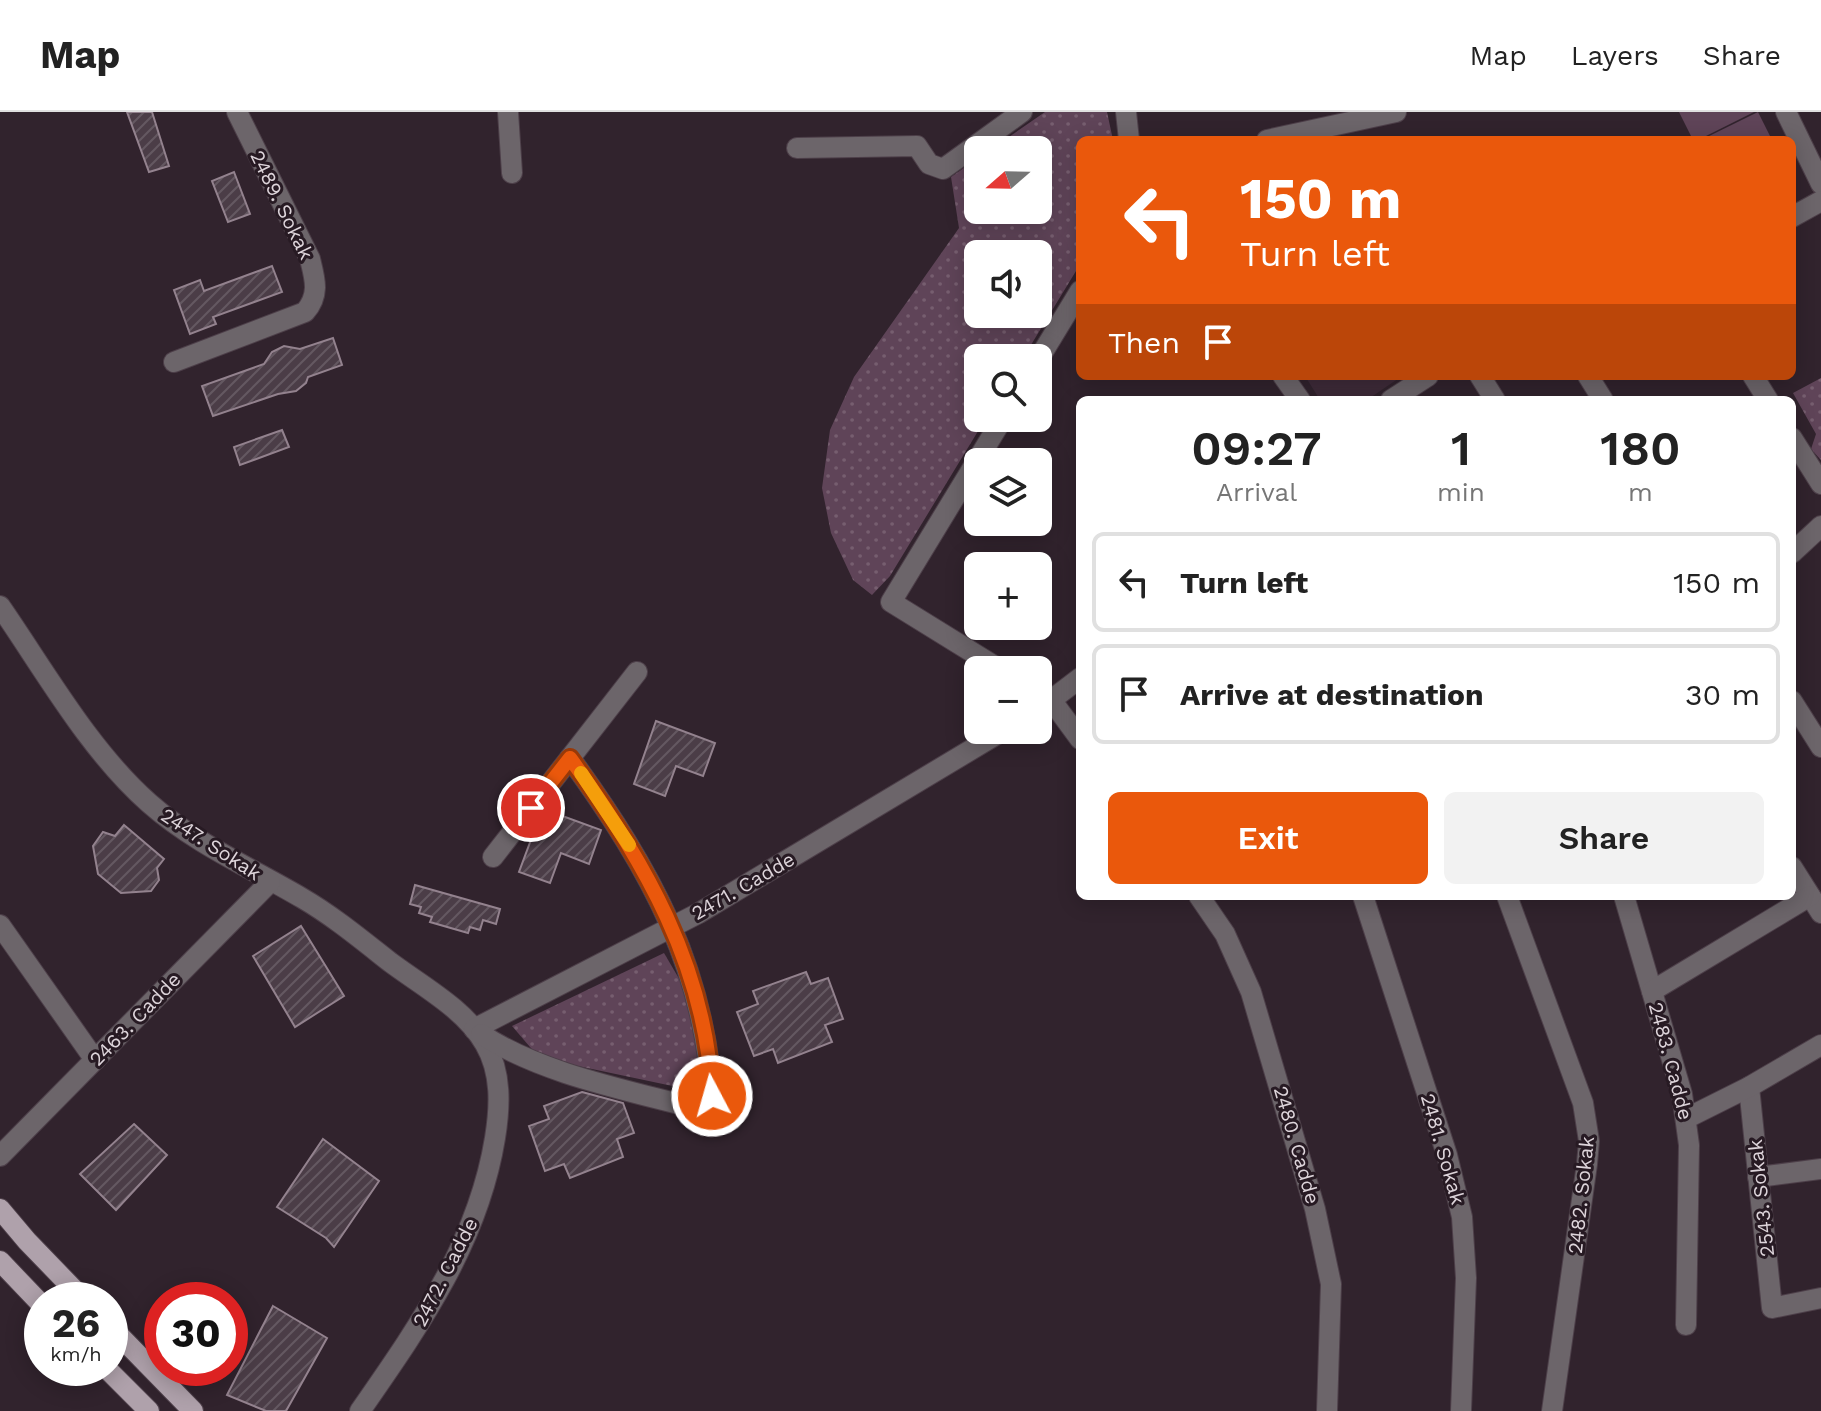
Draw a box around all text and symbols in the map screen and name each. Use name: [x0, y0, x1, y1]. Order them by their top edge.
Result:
text: Map: [40, 33, 120, 77]
text: Map: [1470, 39, 1527, 72]
text: Layers: [1571, 39, 1659, 72]
text: Share: [1703, 39, 1781, 72]
north arrow: [964, 136, 1052, 224]
map controls: [964, 136, 1052, 744]
street label: 2489. Sokak: [245, 147, 319, 263]
text: 150 m: [1240, 166, 1402, 232]
icon: left: [1108, 168, 1212, 272]
text: Turn left: [1240, 233, 1390, 275]
button: sound: [964, 240, 1052, 328]
icon: arrive: [1196, 320, 1240, 364]
text: Then: [1108, 325, 1180, 360]
button: search: [964, 344, 1052, 432]
text: 09:27: [1191, 420, 1322, 477]
text: 1: [1451, 420, 1471, 477]
text: 180: [1600, 420, 1681, 477]
button: layers: [964, 448, 1052, 536]
text: Arrival: [1216, 477, 1297, 507]
text: min: [1437, 477, 1485, 507]
text: m: [1628, 477, 1653, 507]
button: +: [964, 552, 1052, 640]
icon: left: [1112, 560, 1156, 604]
text: Turn left: [1180, 565, 1308, 600]
text: 150 m: [1673, 565, 1760, 600]
button: −: [964, 656, 1052, 744]
icon: arrive: [1112, 672, 1156, 716]
text: Arrive at destination: [1180, 677, 1484, 712]
text: 30 m: [1685, 677, 1760, 712]
pin: [497, 774, 565, 842]
icon: arrive: [509, 786, 553, 830]
button: Exit: [1108, 792, 1428, 884]
button: Share: [1444, 792, 1764, 884]
street label: 2447. Sokak: [156, 803, 266, 885]
street label: 2471. Cadde: [687, 847, 799, 925]
street label: 2463. Cadde: [84, 967, 186, 1071]
street label: 2483. Cadde: [1644, 1000, 1698, 1122]
position arrow: [670, 1054, 754, 1138]
street label: 2480. Cadde: [1269, 1083, 1325, 1207]
street label: 2481. Sokak: [1416, 1091, 1470, 1207]
street label: 2482. Sokak: [1563, 1135, 1599, 1255]
street label: 2543. Sokak: [1743, 1138, 1779, 1258]
street label: 2472. Cadde: [407, 1214, 483, 1330]
speed limit sign: 30: [144, 1282, 248, 1386]
text: 26: [52, 1300, 100, 1347]
text: km/h: [50, 1342, 102, 1366]

